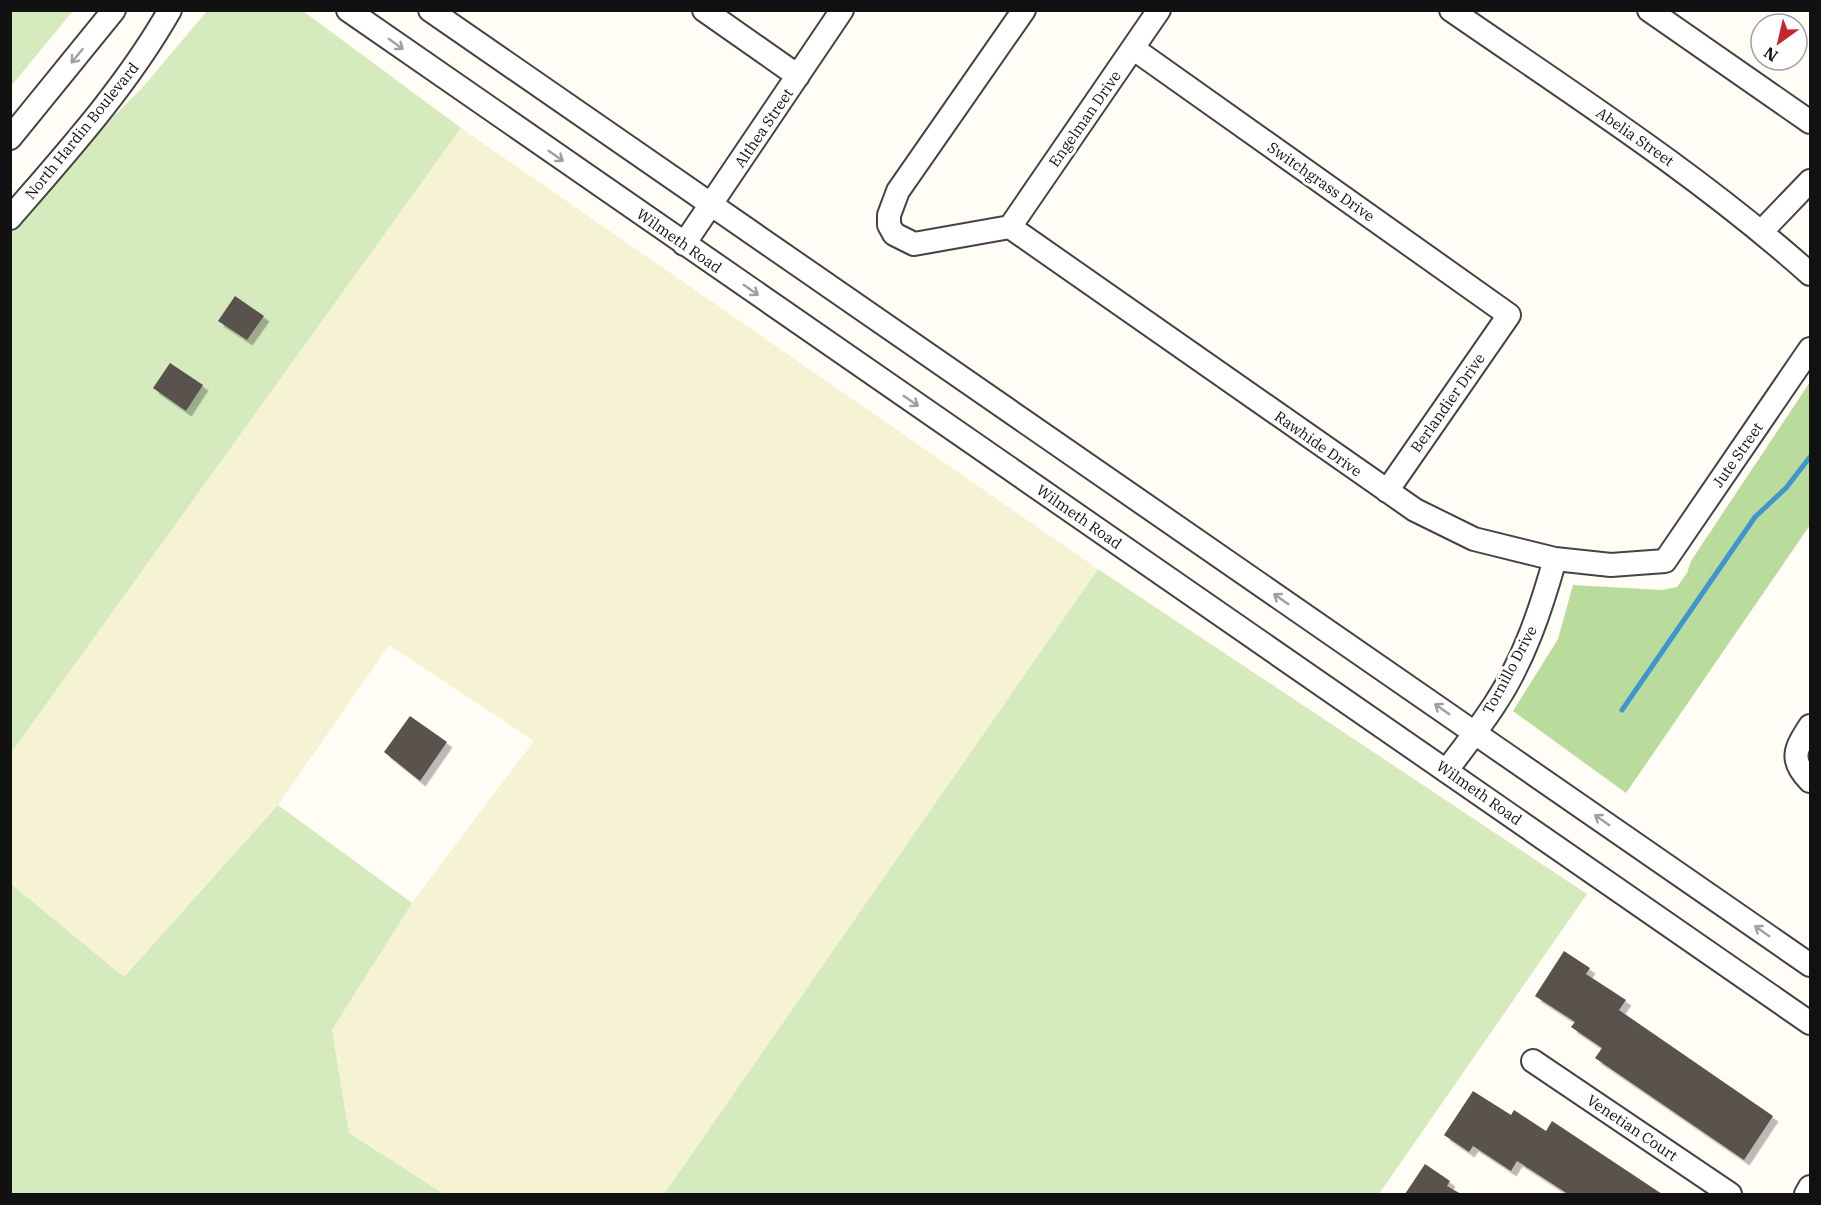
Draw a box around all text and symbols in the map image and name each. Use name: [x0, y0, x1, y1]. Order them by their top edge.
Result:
north arrow: [1749, 12, 1809, 72]
one-way arrow: [387, 38, 403, 50]
text: N: [1760, 43, 1781, 66]
one-way arrow: [70, 48, 84, 63]
street label: North Hardin Boulevard: [21, 58, 143, 203]
street label: Engelman Drive: [1044, 67, 1125, 171]
street label: Althea Street: [730, 85, 797, 171]
street label: Abelia Street: [1593, 103, 1678, 170]
street label: Switchgrass Drive: [1264, 138, 1379, 226]
one-way arrow: [547, 149, 564, 162]
street label: Wilmeth Road: [633, 204, 726, 277]
one-way arrow: [742, 284, 758, 296]
street label: Berlandier Drive: [1406, 349, 1489, 456]
one-way arrow: [903, 395, 919, 407]
street label: Rawhide Drive: [1271, 406, 1366, 481]
street label: Jute Street: [1708, 419, 1767, 491]
street label: Wilmeth Road: [1033, 480, 1126, 553]
one-way arrow: [1273, 592, 1290, 605]
street label: Tornillo Drive: [1478, 622, 1541, 717]
one-way arrow: [1434, 703, 1450, 715]
street label: Wilmeth Road: [1433, 756, 1526, 829]
one-way arrow: [1594, 814, 1611, 826]
one-way arrow: [1755, 925, 1771, 937]
street label: Venetian Court: [1583, 1090, 1681, 1165]

